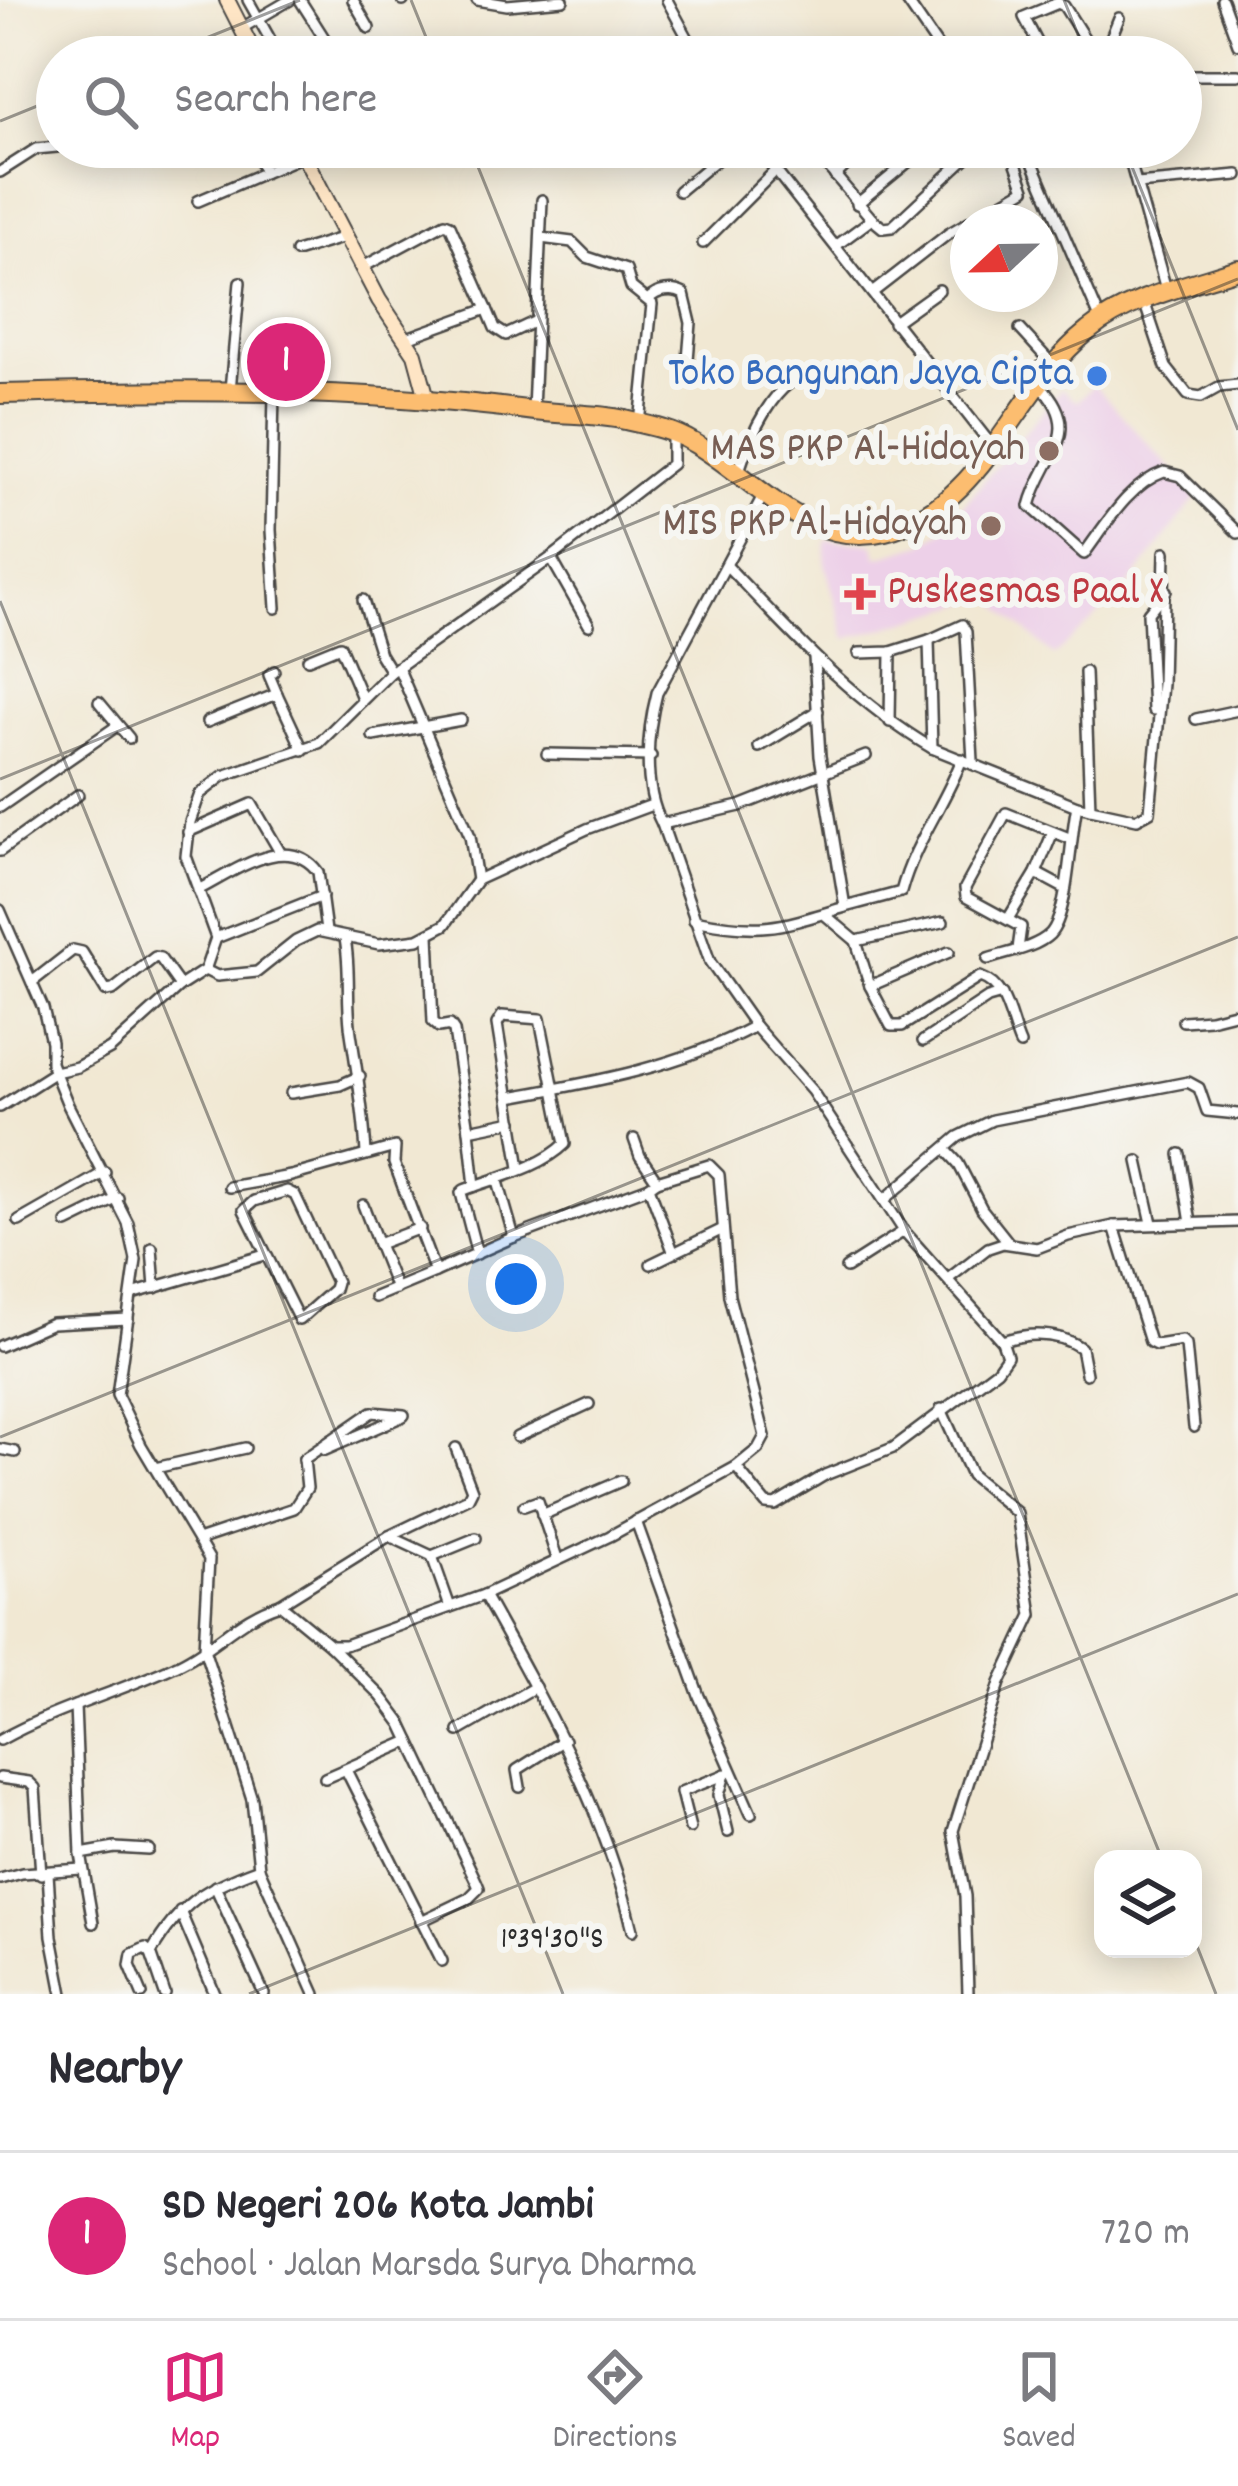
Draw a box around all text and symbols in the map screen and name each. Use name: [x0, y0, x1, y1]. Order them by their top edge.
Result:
search box: [36, 36, 1202, 168]
icon: search: [78, 69, 144, 135]
text: Search here: [174, 70, 377, 134]
north arrow: [950, 204, 1058, 312]
pin: 1: [247, 317, 325, 407]
place label: Toko Bangunan Jaya Cipta: [668, 346, 1074, 406]
marker: Toko Bangunan Jaya Cipta: [1084, 363, 1110, 389]
place label: MAS PKP Al-Hidayah: [710, 421, 1025, 481]
marker: MAS PKP Al-Hidayah: [1036, 438, 1062, 464]
place label: MIS PKP Al-Hidayah: [662, 496, 967, 556]
marker: MIS PKP Al-Hidayah: [978, 513, 1004, 539]
place label: Puskesmas Paal X: [887, 564, 1164, 624]
marker: Puskesmas Paal X: [844, 578, 876, 610]
your location: [486, 1254, 546, 1314]
map controls: [1094, 1850, 1202, 1958]
button: layers: [1094, 1850, 1202, 1958]
text: 1°39'30"S: [501, 1920, 603, 1963]
text: Nearby: [48, 2036, 181, 2108]
text: SD Negeri 206 Kota Jambi: [162, 2176, 594, 2240]
text: 1: [83, 2208, 91, 2263]
text: 720 m: [1101, 2208, 1190, 2263]
text: School · Jalan Marsda Surya Dharma: [162, 2240, 695, 2295]
tab: Map: [162, 2344, 228, 2463]
tab: Directions: [553, 2344, 678, 2463]
tab: Saved: [1002, 2344, 1076, 2463]

